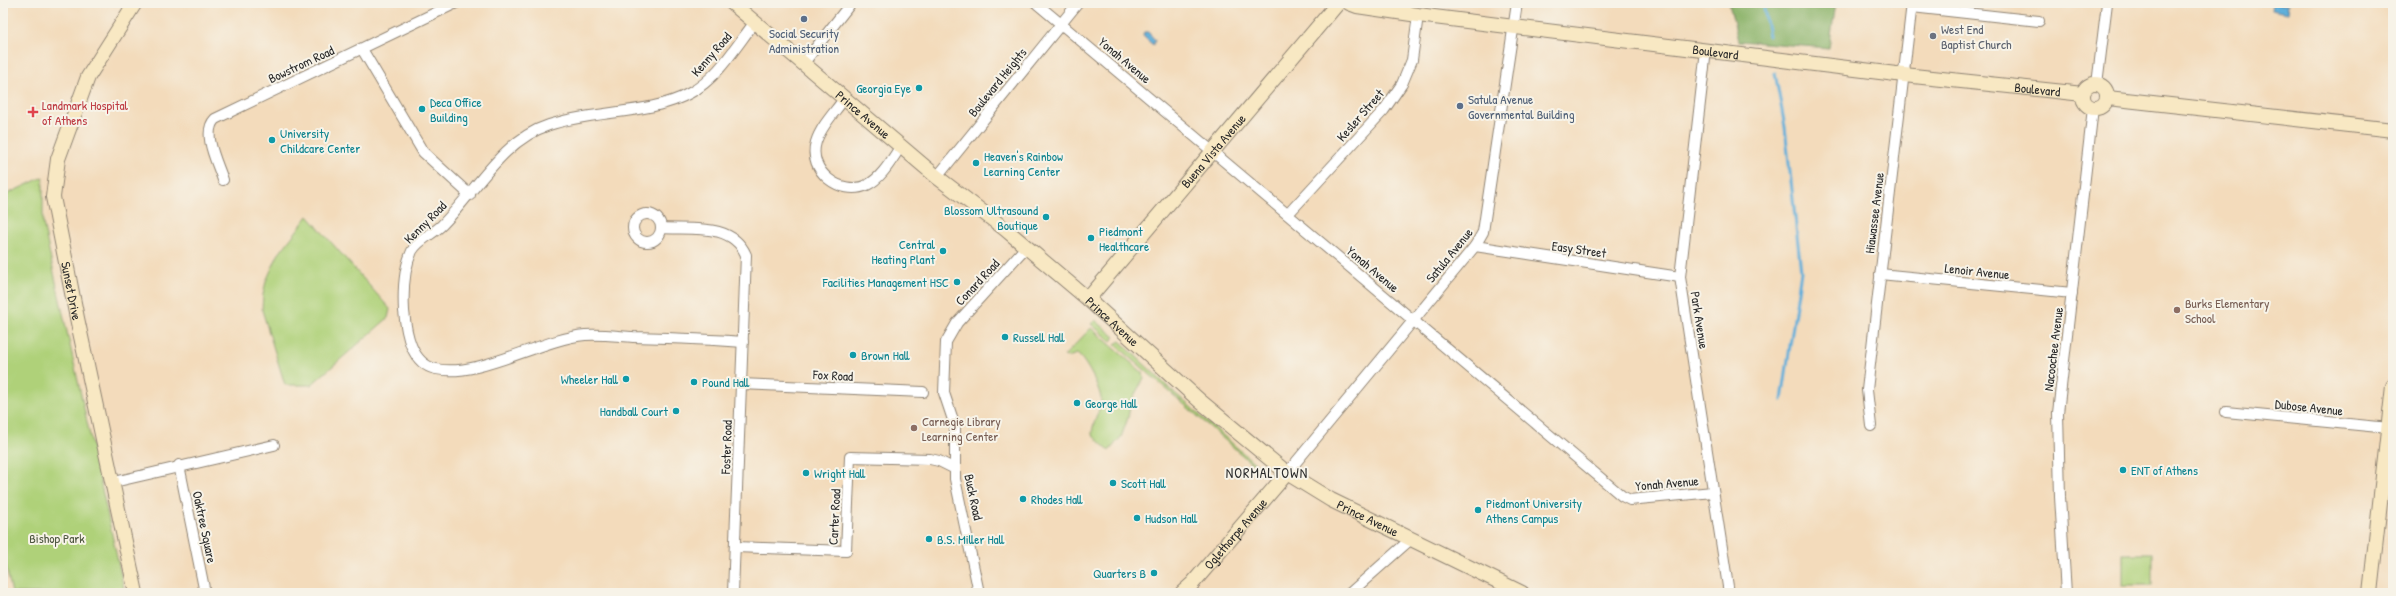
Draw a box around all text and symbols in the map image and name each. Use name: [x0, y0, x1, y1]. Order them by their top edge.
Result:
marker: Social Security Administration: [799, 14, 809, 24]
place label: West End Baptist Church: [1941, 20, 2012, 53]
place label: Social Security Administration: [769, 24, 839, 57]
street label: Kenny Road: [687, 28, 735, 80]
marker: West End Baptist Church: [1928, 31, 1938, 41]
street label: Yonah Avenue: [1095, 33, 1155, 87]
street label: Boulevard: [1692, 40, 1740, 63]
street label: Bowstrom Road: [265, 41, 337, 87]
street label: Boulevard Heights: [964, 44, 1030, 120]
street label: Boulevard: [2013, 78, 2061, 101]
place label: Georgia Eye: [856, 79, 911, 97]
marker: Georgia Eye: [914, 83, 924, 93]
street label: Kesler Street: [1332, 85, 1388, 145]
street label: Prince Avenue: [832, 86, 894, 143]
place label: Satula Avenue Governmental Building: [1468, 90, 1575, 123]
place label: Deca Office Building: [430, 93, 482, 126]
place label: Landmark Hospital of Athens: [42, 96, 129, 129]
marker: Satula Avenue Governmental Building: [1455, 101, 1465, 111]
marker: Deca Office Building: [417, 104, 427, 114]
marker: Landmark Hospital of Athens: [27, 106, 39, 118]
street label: Buena Vista Avenue: [1177, 110, 1250, 192]
place label: University Childcare Center: [280, 124, 360, 157]
marker: University Childcare Center: [267, 135, 277, 145]
place label: Heaven's Rainbow Learning Center: [984, 147, 1063, 180]
marker: Heaven's Rainbow Learning Center: [971, 158, 981, 168]
street label: Hiawassee Avenue: [1860, 171, 1888, 255]
street label: Kenny Road: [400, 197, 450, 247]
place label: Blossom Ultrasound Boutique: [944, 201, 1038, 234]
marker: Blossom Ultrasound Boutique: [1041, 212, 1051, 222]
place label: Piedmont Healthcare: [1099, 222, 1149, 255]
street label: Satula Avenue: [1421, 224, 1477, 286]
marker: Piedmont Healthcare: [1086, 233, 1096, 243]
place label: Central Heating Plant: [871, 235, 936, 268]
street label: Easy Street: [1551, 236, 1608, 262]
street label: Yonah Avenue: [1343, 242, 1403, 296]
marker: Central Heating Plant: [938, 246, 948, 256]
street label: Conard Road: [951, 255, 1003, 309]
street label: Lenoir Avenue: [1944, 259, 2010, 283]
street label: Sunset Drive: [57, 260, 86, 322]
place label: Facilities Management HSC: [822, 273, 949, 291]
marker: Facilities Management HSC: [952, 277, 962, 287]
street label: Park Avenue: [1687, 290, 1713, 350]
street label: Prince Avenue: [1082, 292, 1143, 350]
place label: Burks Elementary School: [2185, 294, 2270, 327]
marker: Burks Elementary School: [2172, 305, 2182, 315]
street label: Nacoochee Avenue: [2039, 306, 2067, 392]
place label: Russell Hall: [1013, 328, 1065, 346]
marker: Russell Hall: [1000, 332, 1010, 342]
place label: Brown Hall: [861, 346, 910, 364]
marker: Brown Hall: [848, 350, 858, 360]
street label: Fox Road: [811, 365, 854, 385]
place label: Wheeler Hall: [561, 370, 618, 388]
place label: Pound Hall: [702, 373, 750, 391]
marker: Wheeler Hall: [621, 374, 631, 384]
marker: Pound Hall: [689, 377, 699, 387]
place label: George Hall: [1085, 394, 1138, 412]
street label: Dubose Avenue: [2274, 394, 2344, 420]
marker: George Hall: [1072, 398, 1082, 408]
place label: Handball Court: [600, 402, 669, 420]
marker: Handball Court: [671, 406, 681, 416]
place label: Carnegie Library Learning Center: [922, 412, 1001, 445]
street label: Foster Road: [716, 420, 736, 475]
marker: Carnegie Library Learning Center: [909, 423, 919, 433]
place label: ENT of Athens: [2131, 461, 2198, 479]
district label: NORMALTOWN: [1226, 463, 1308, 482]
place label: Wright Hall: [814, 464, 866, 482]
marker: ENT of Athens: [2118, 465, 2128, 475]
marker: Wright Hall: [801, 468, 811, 478]
street label: Yonah Avenue: [1635, 471, 1699, 495]
street label: Buck Road: [960, 472, 988, 522]
place label: Scott Hall: [1121, 474, 1166, 492]
marker: Scott Hall: [1108, 478, 1118, 488]
street label: Carter Road: [824, 488, 844, 546]
street label: Oaktree Square: [189, 489, 221, 565]
place label: Rhodes Hall: [1031, 490, 1083, 508]
marker: Rhodes Hall: [1018, 494, 1028, 504]
street label: Oglethorpe Avenue: [1200, 494, 1271, 573]
place label: Piedmont University Athens Campus: [1486, 494, 1583, 527]
street label: Prince Avenue: [1334, 495, 1402, 541]
marker: Piedmont University Athens Campus: [1473, 505, 1483, 515]
place label: Hudson Hall: [1145, 509, 1198, 527]
marker: Hudson Hall: [1132, 513, 1142, 523]
park label: Bishop Park: [29, 529, 85, 547]
place label: B.S. Miller Hall: [937, 530, 1005, 548]
marker: B.S. Miller Hall: [924, 534, 934, 544]
place label: Quarters B: [1093, 564, 1146, 582]
marker: Quarters B: [1149, 568, 1159, 578]

